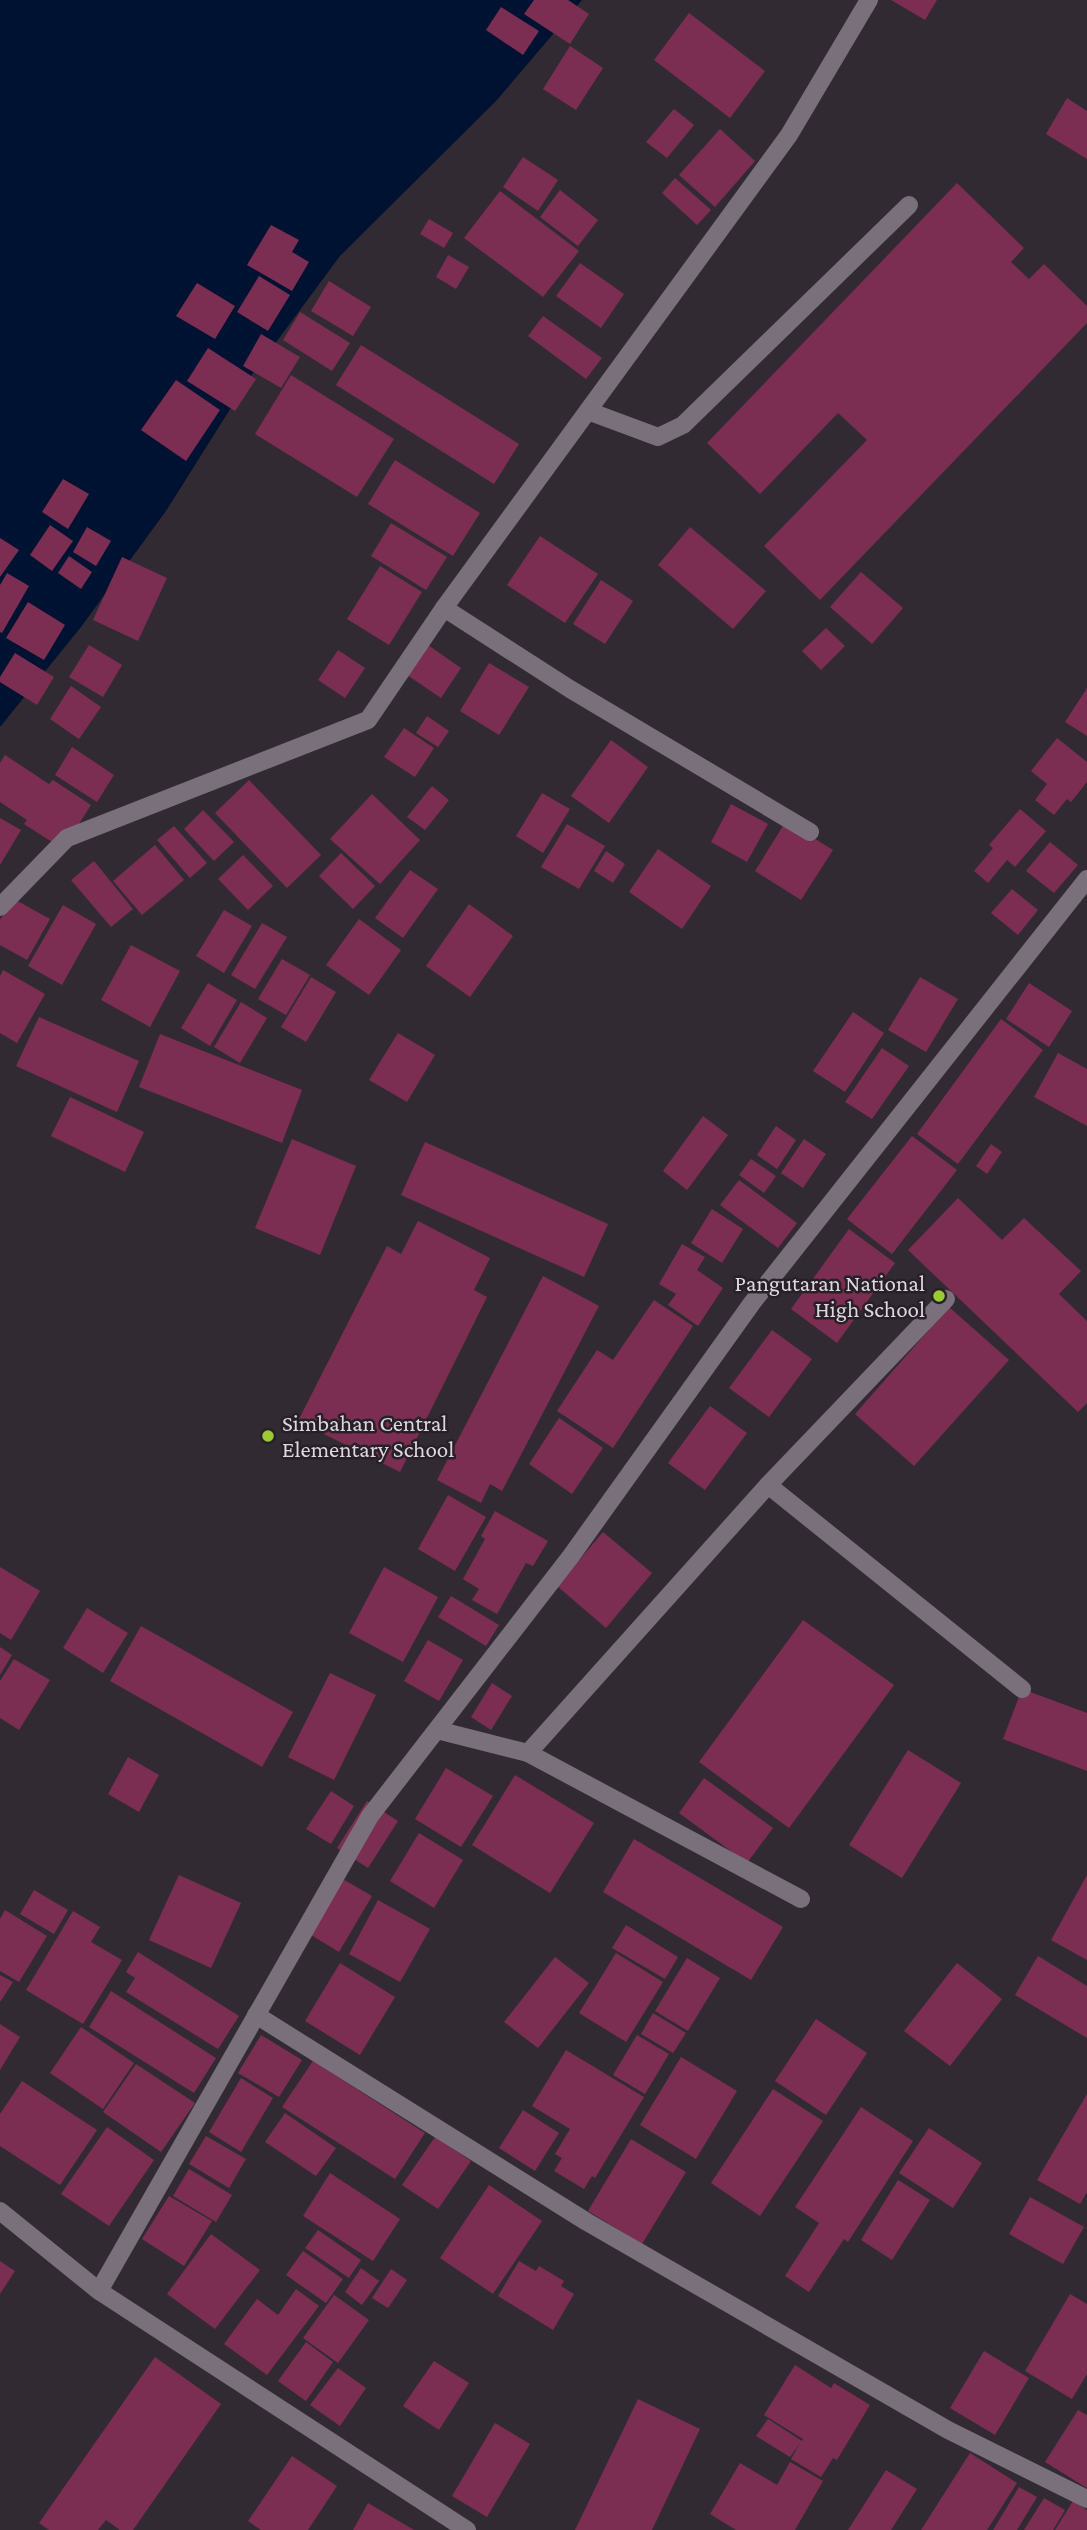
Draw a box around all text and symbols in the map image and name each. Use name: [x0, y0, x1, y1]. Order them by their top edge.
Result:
place label: Pangutaran National High School: [735, 1270, 925, 1322]
marker: Pangutaran National High School: [931, 1288, 947, 1304]
place label: Simbahan Central Elementary School: [282, 1410, 454, 1462]
marker: Simbahan Central Elementary School: [260, 1428, 276, 1444]

